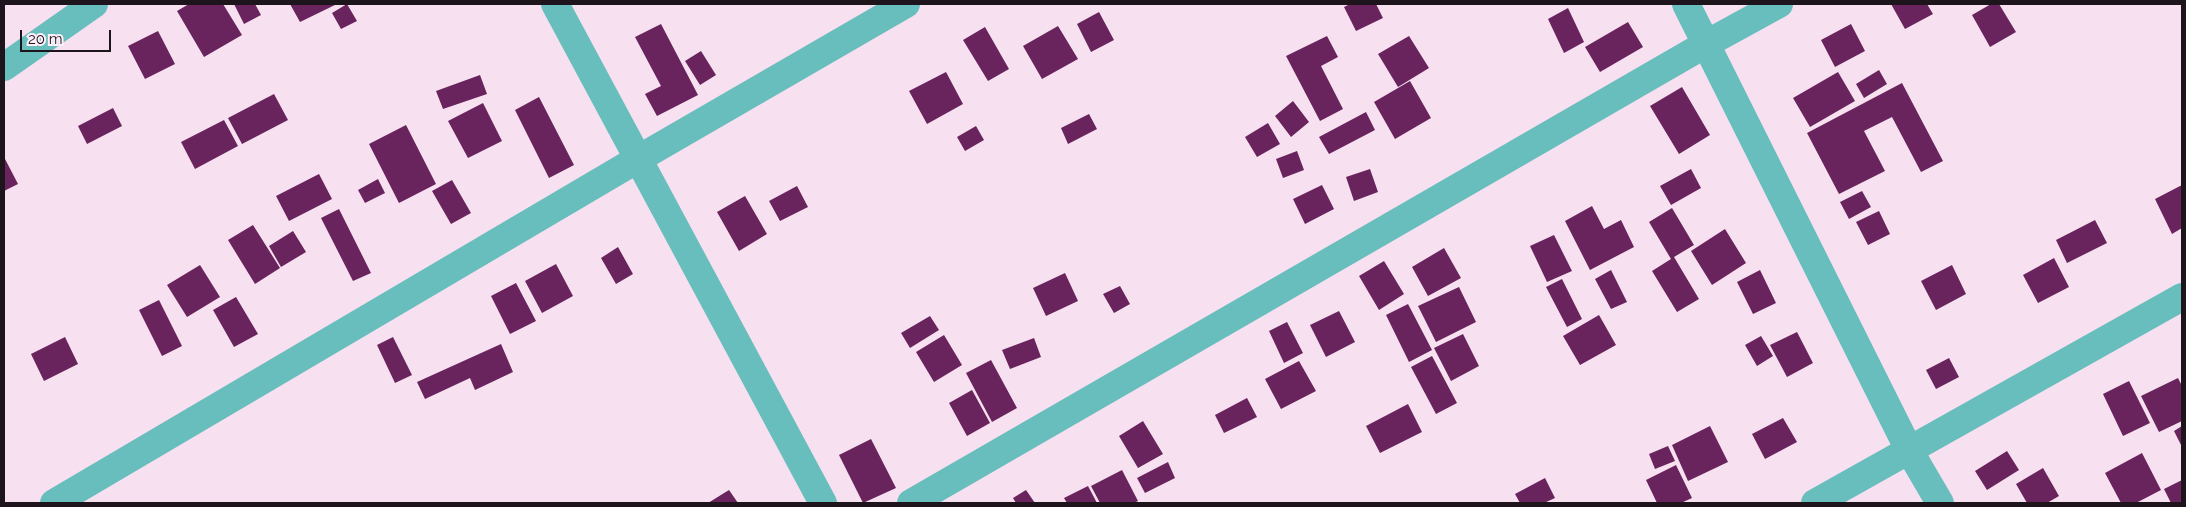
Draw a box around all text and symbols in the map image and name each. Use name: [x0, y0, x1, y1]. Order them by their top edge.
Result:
scale bar: [22, 20, 114, 52]
text: 20 m: [28, 30, 63, 48]

